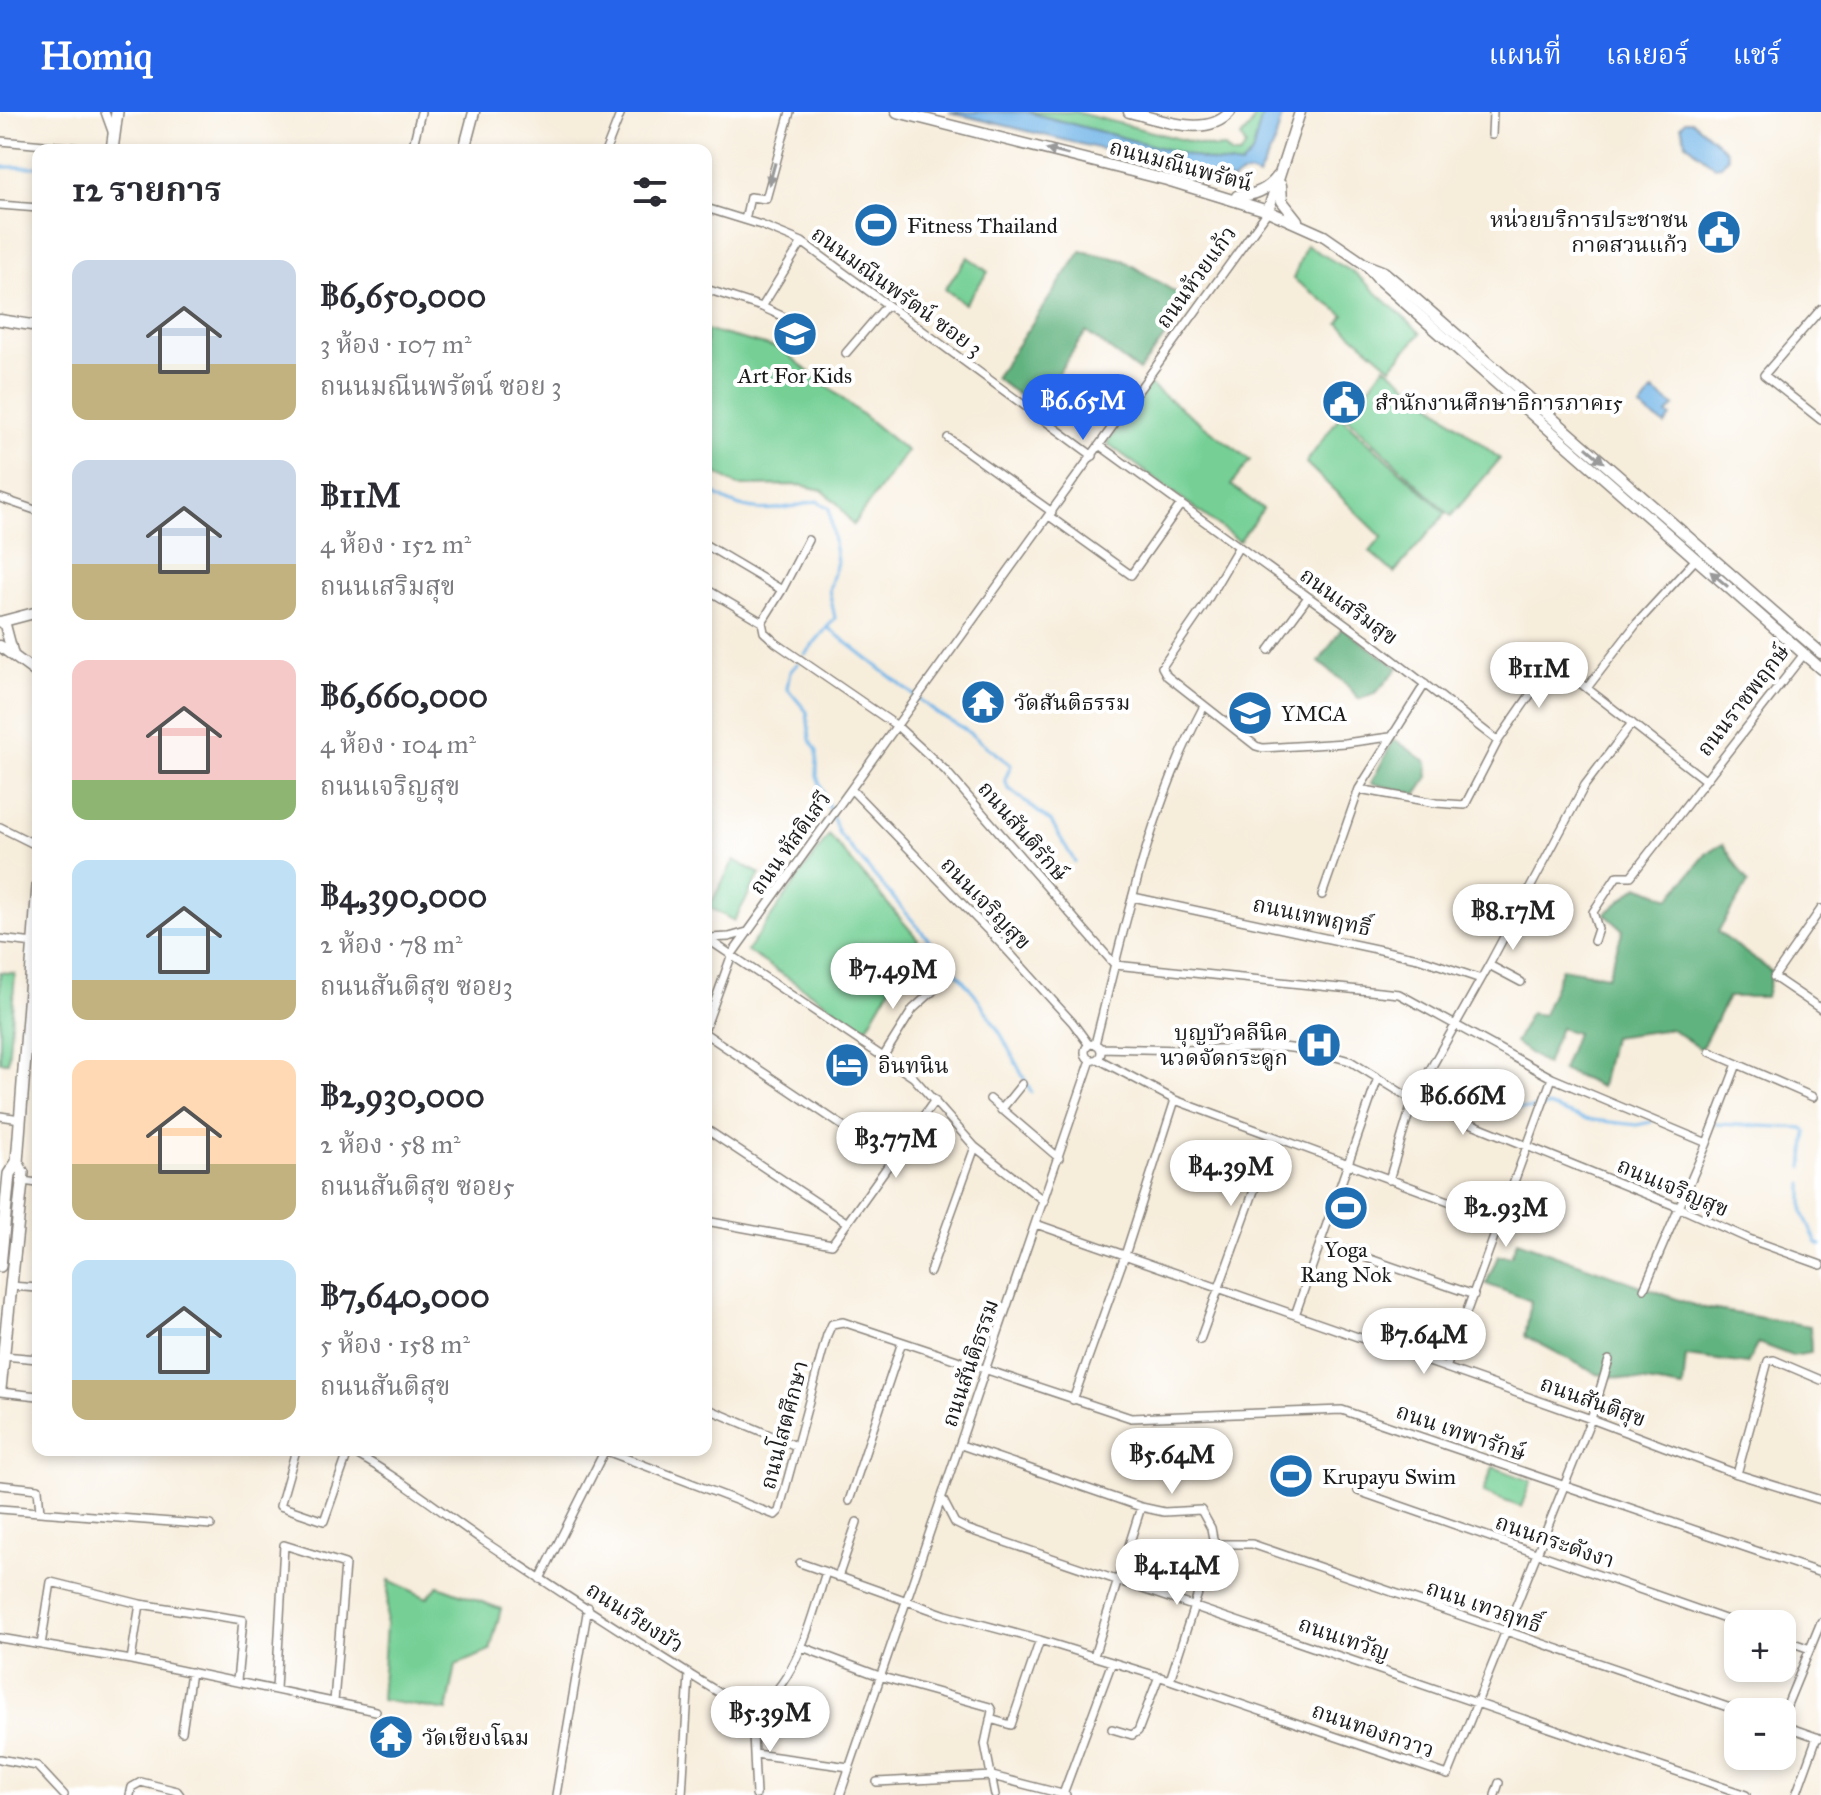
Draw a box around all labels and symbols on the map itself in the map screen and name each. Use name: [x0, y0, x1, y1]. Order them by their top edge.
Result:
street label: ถนนมณีนพรัตน์: [1107, 133, 1255, 197]
one-way arrow: [1045, 146, 1070, 158]
one-way arrow: [766, 162, 778, 187]
sports icon: Fitness Thailand: [852, 201, 900, 249]
place label: หน่วยบริการประชาชน กาดสวนแก้ว: [1490, 206, 1688, 258]
public building icon: หน่วยบริการประชาชน กาดสวนแก้ว: [1695, 208, 1743, 256]
place label: Fitness Thailand: [907, 212, 1058, 239]
street label: ถนนมณีนพรัตน์ ซอย 3: [806, 220, 988, 362]
street label: ถนนห้วยแก้ว: [1150, 221, 1242, 333]
school or university icon: Art For Kids: [771, 310, 819, 358]
place label: Art For Kids: [737, 362, 852, 389]
pin: ฿6.65M: [1018, 374, 1148, 442]
public building icon: สำนักงานศึกษาธิการภาค15: [1320, 378, 1368, 426]
place label: สำนักงานศึกษาธิการภาค15: [1375, 389, 1623, 416]
one-way arrow: [1585, 445, 1604, 463]
street label: ถนนเสริมสุข: [1294, 561, 1403, 651]
one-way arrow: [1709, 571, 1729, 588]
street label: ถนนราชพฤกษ์: [1691, 639, 1795, 761]
pin: ฿11M: [1492, 642, 1586, 710]
temple icon: วัดสันติธรรม: [959, 678, 1007, 726]
place label: วัดสันติธรรม: [1014, 689, 1130, 716]
school or university icon: YMCA: [1226, 689, 1274, 737]
place label: YMCA: [1281, 700, 1347, 727]
street label: ถนนสันติรักษ์: [972, 775, 1074, 887]
street label: ถนน หัสดิเสวี: [744, 786, 836, 900]
street label: ถนนเจริญสุข: [934, 851, 1037, 956]
pin: ฿8.17M: [1448, 884, 1578, 952]
street label: ถนนเทพฤทธิ์: [1250, 888, 1376, 942]
pin: ฿7.49M: [828, 943, 958, 1011]
place label: บุญบัวคลีนิค นวดจัดกระดูก: [1160, 1019, 1288, 1071]
hospital icon: บุญบัวคลีนิค นวดจัดกระดูก: [1295, 1021, 1343, 1069]
hotel icon: อินทนิน: [823, 1041, 871, 1089]
place label: อินทนิน: [878, 1052, 949, 1079]
pin: ฿6.66M: [1398, 1069, 1528, 1137]
pin: ฿3.77M: [831, 1112, 961, 1180]
pin: ฿4.39M: [1166, 1140, 1296, 1208]
street label: ถนนเจริญสุข: [1613, 1151, 1733, 1224]
pin: ฿2.93M: [1441, 1181, 1571, 1249]
sports icon: Yoga Rang Nok: [1322, 1184, 1370, 1232]
place label: Yoga Rang Nok: [1300, 1236, 1392, 1288]
street label: ถนนสันติธรรม: [936, 1296, 1004, 1430]
pin: ฿7.64M: [1359, 1308, 1489, 1376]
street label: ถนนโสตศึกษา: [753, 1357, 814, 1492]
street label: ถนนสันติสุข: [1536, 1369, 1650, 1434]
street label: ถนน เทพารักษ์: [1393, 1397, 1529, 1467]
pin: ฿5.64M: [1107, 1428, 1237, 1496]
sports icon: Krupayu Swim: [1267, 1452, 1315, 1500]
place label: Krupayu Swim: [1322, 1463, 1456, 1490]
street label: ถนนกระดังงา: [1492, 1508, 1618, 1574]
pin: ฿4.14M: [1112, 1539, 1242, 1607]
street label: ถนน เทวฤทธิ์: [1423, 1571, 1548, 1639]
street label: ถนนเวียงบัว: [581, 1576, 689, 1658]
street label: ถนนเทวัญ: [1295, 1610, 1393, 1666]
pin: ฿5.39M: [705, 1686, 835, 1754]
street label: ถนนทองกวาว: [1308, 1696, 1438, 1764]
temple icon: วัดเชียงโฉม: [367, 1713, 415, 1761]
place label: วัดเชียงโฉม: [422, 1723, 529, 1751]

